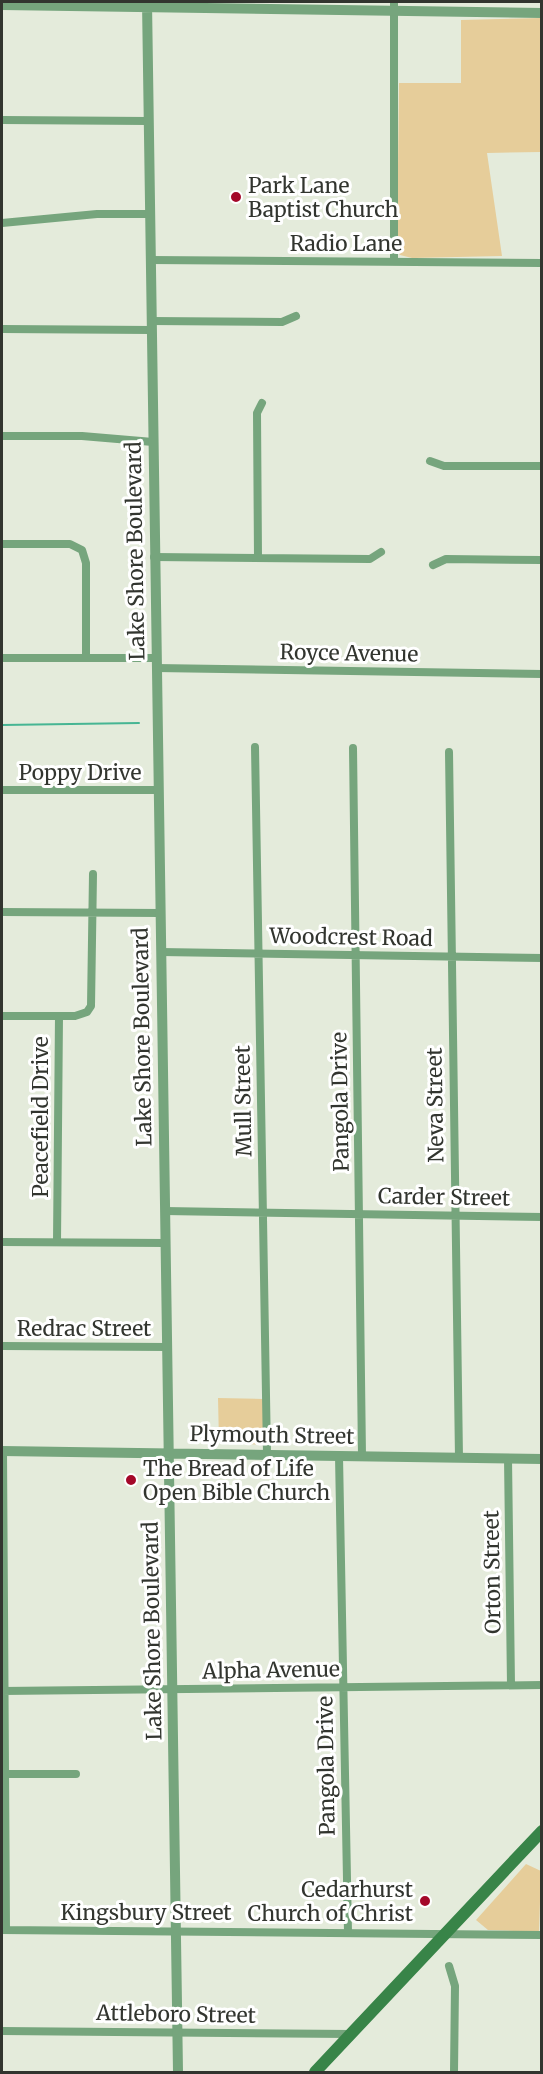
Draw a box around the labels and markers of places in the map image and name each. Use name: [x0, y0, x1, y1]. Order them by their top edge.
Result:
place label: Park Lane Baptist Church: [248, 172, 398, 223]
marker: Park Lane Baptist Church: [229, 190, 243, 204]
place label: The Bread of Life Open Bible Church: [143, 1455, 330, 1506]
marker: The Bread of Life Open Bible Church: [124, 1473, 138, 1487]
place label: Cedarhurst Church of Christ: [248, 1876, 413, 1927]
marker: Cedarhurst Church of Christ: [418, 1894, 432, 1908]

